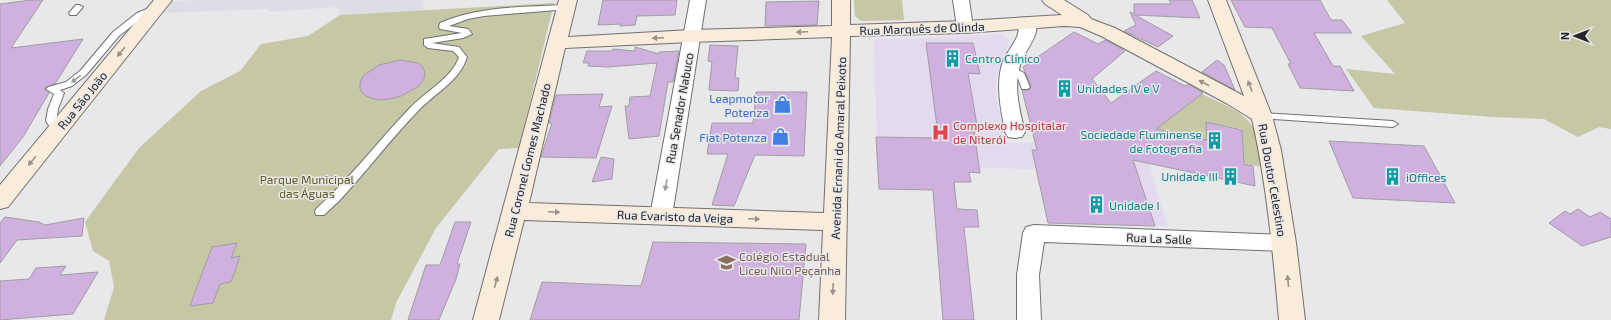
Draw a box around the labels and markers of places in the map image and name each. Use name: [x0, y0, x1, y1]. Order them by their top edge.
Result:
building icon: Centro Clínico: [942, 48, 962, 68]
place label: Centro Clínico: [965, 51, 1040, 65]
building icon: Unidades IV e V: [1054, 78, 1074, 98]
place label: Unidades IV e V: [1077, 81, 1160, 95]
place label: Leapmotor Potenza: [709, 91, 769, 119]
shop icon: Leapmotor Potenza: [772, 95, 792, 115]
place label: Complexo Hospitalar de Niterói: [953, 118, 1067, 146]
hospital icon: Complexo Hospitalar de Niterói: [930, 122, 950, 142]
shop icon: Fiat Potenza: [770, 127, 790, 147]
place label: Sociedade Fluminense de Fotografia: [1080, 127, 1202, 155]
place label: Fiat Potenza: [699, 130, 767, 144]
building icon: Sociedade Fluminense de Fotografia: [1205, 131, 1225, 151]
building icon: Unidade III: [1221, 166, 1241, 186]
building icon: iOffices: [1383, 167, 1403, 187]
place label: Unidade III: [1161, 169, 1218, 183]
place label: iOffices: [1406, 170, 1446, 184]
building icon: Unidade I: [1086, 195, 1106, 215]
place label: Unidade I: [1109, 198, 1160, 212]
place label: Colégio Estadual Liceu Nilo Peçanha: [739, 249, 841, 278]
school or university icon: Colégio Estadual Liceu Nilo Peçanha: [716, 253, 736, 273]

